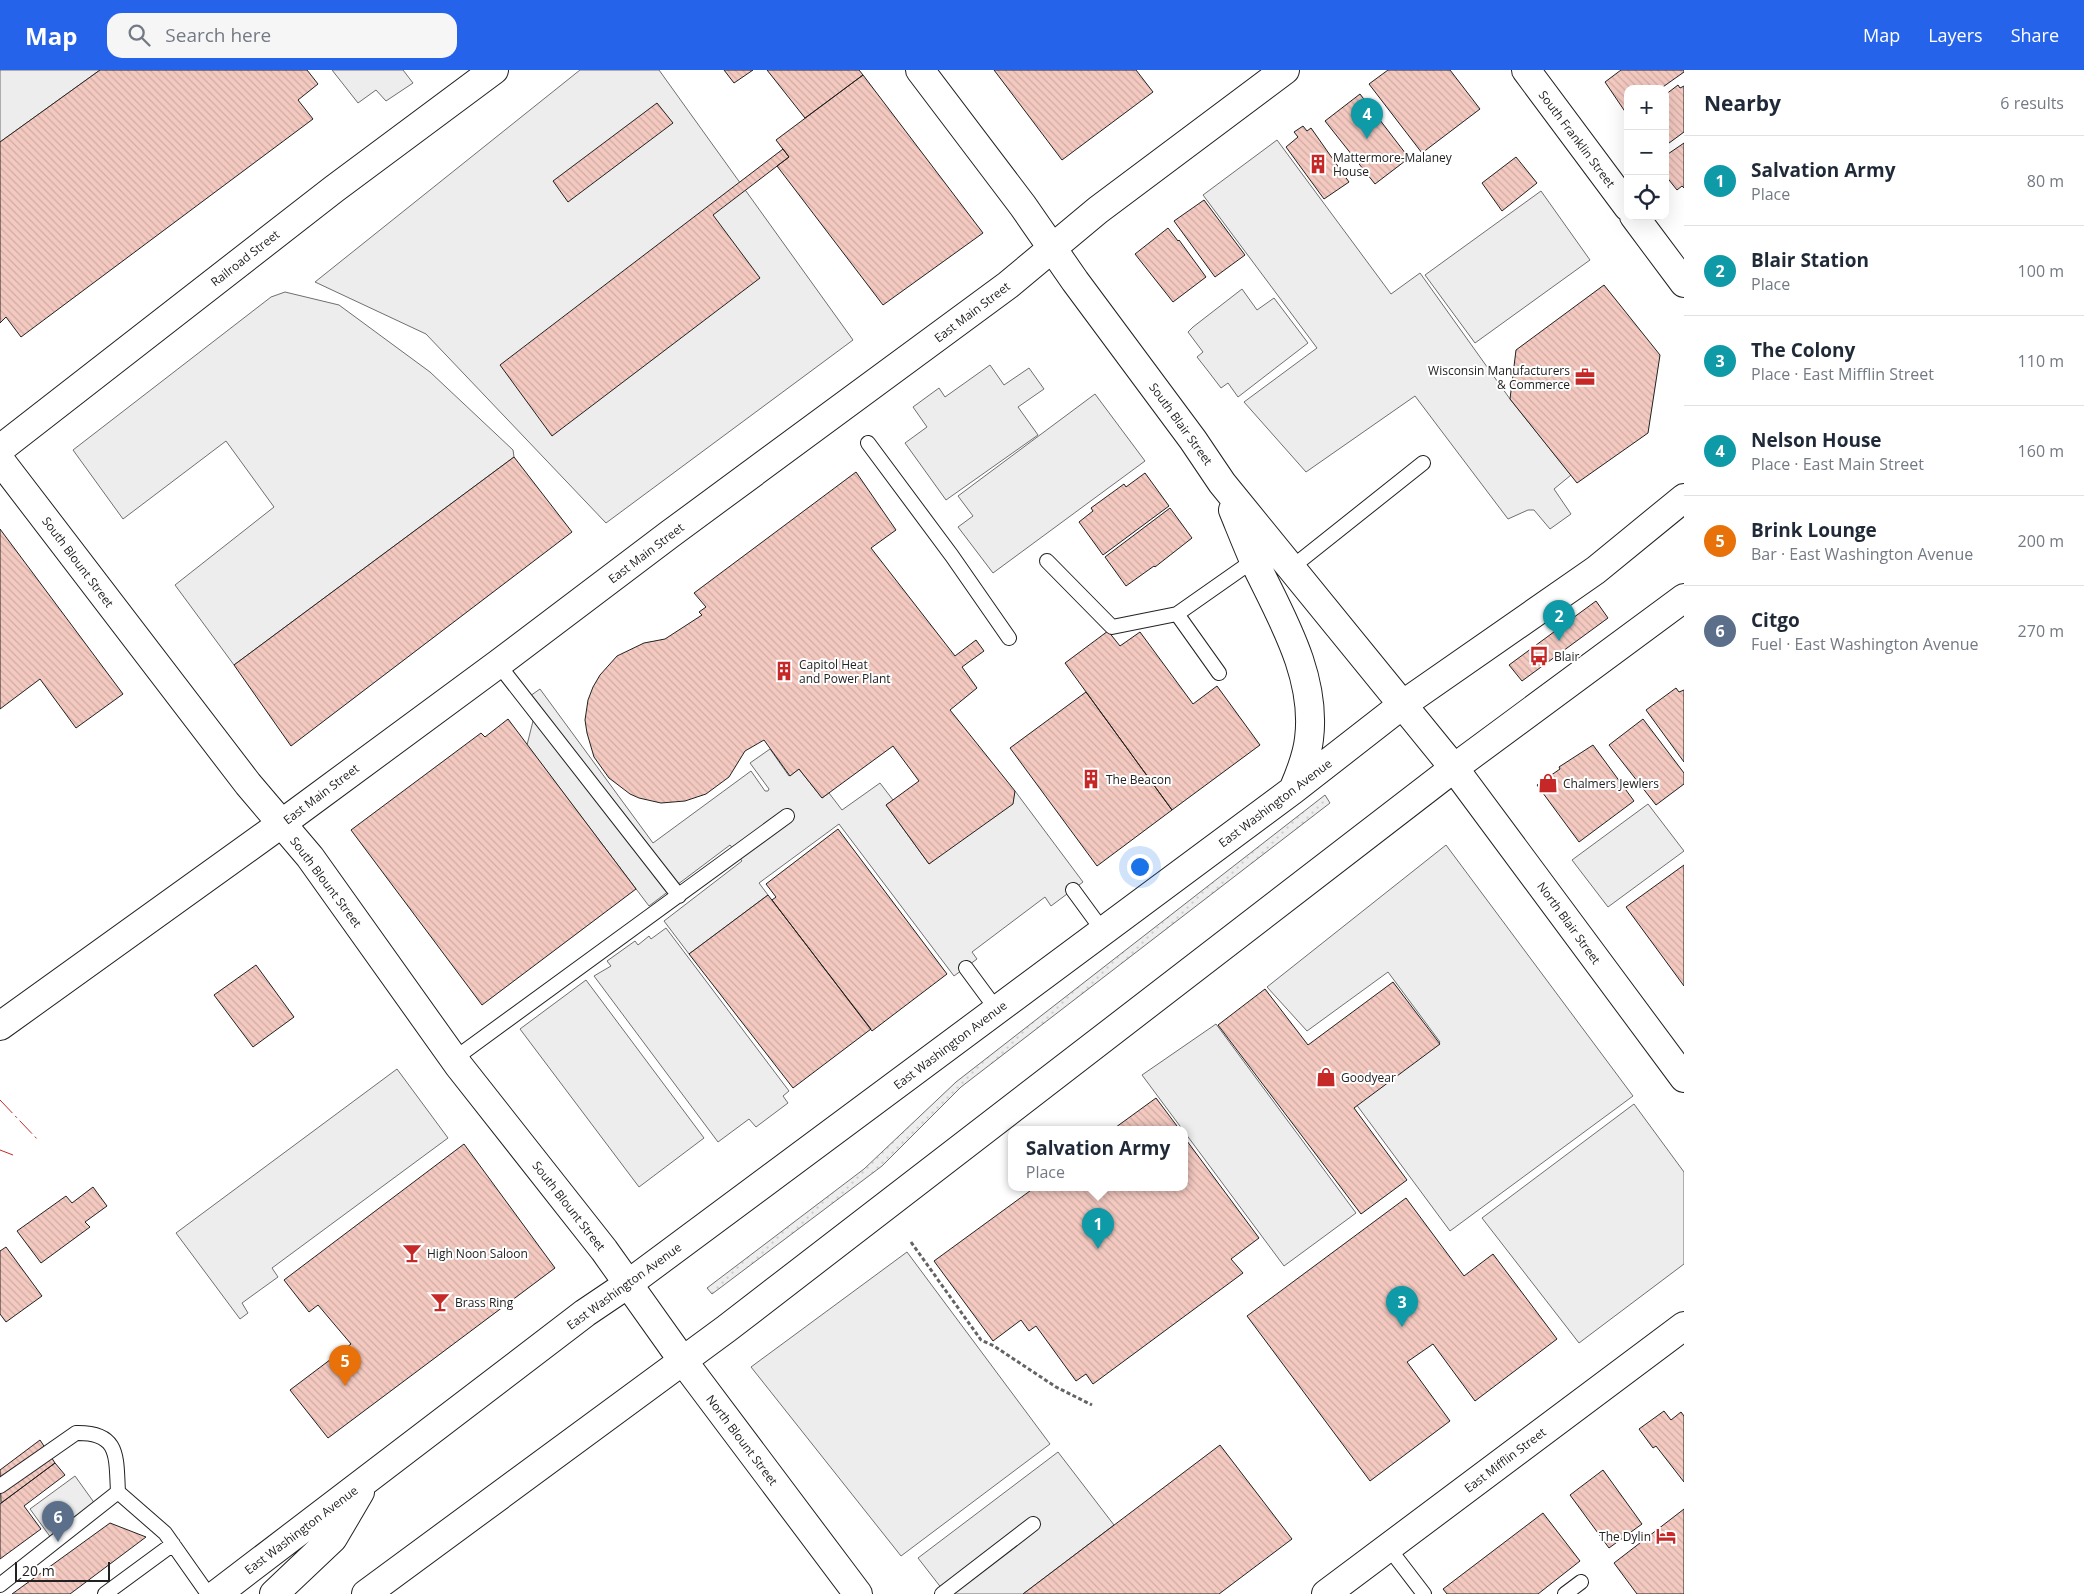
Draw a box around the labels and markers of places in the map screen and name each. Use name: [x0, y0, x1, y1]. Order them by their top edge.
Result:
pin: 4: [1351, 98, 1383, 139]
place label: Mattermore-Malaney House: [1333, 149, 1453, 180]
building icon: Mattermore-Malaney House: [1307, 153, 1329, 175]
place label: Wisconsin Manufacturers & Commerce: [1428, 362, 1570, 393]
office icon: Wisconsin Manufacturers & Commerce: [1574, 366, 1596, 388]
pin: 2: [1543, 600, 1575, 641]
bus stop icon: Blair: [1528, 645, 1550, 667]
place label: Blair: [1554, 648, 1579, 665]
place label: Capitol Heat and Power Plant: [799, 656, 891, 687]
building icon: Capitol Heat and Power Plant: [773, 660, 795, 682]
building icon: The Beacon: [1080, 768, 1102, 790]
place label: The Beacon: [1106, 771, 1171, 788]
shop icon: Chalmers Jewlers: [1537, 772, 1559, 794]
place label: Chalmers Jewlers: [1563, 775, 1659, 792]
shop icon: Goodyear: [1315, 1066, 1337, 1088]
place label: Goodyear: [1341, 1069, 1396, 1086]
pin: 1: [1082, 1208, 1114, 1249]
bar icon: High Noon Saloon: [401, 1242, 423, 1264]
place label: High Noon Saloon: [427, 1245, 528, 1262]
pin: 3: [1386, 1286, 1418, 1327]
bar icon: Brass Ring: [429, 1291, 451, 1313]
place label: Brass Ring: [455, 1294, 514, 1311]
pin: 5: [329, 1345, 361, 1386]
pin: 6: [42, 1501, 74, 1542]
hotel icon: The Dylin: [1655, 1525, 1677, 1547]
place label: The Dylin: [1599, 1528, 1651, 1545]

